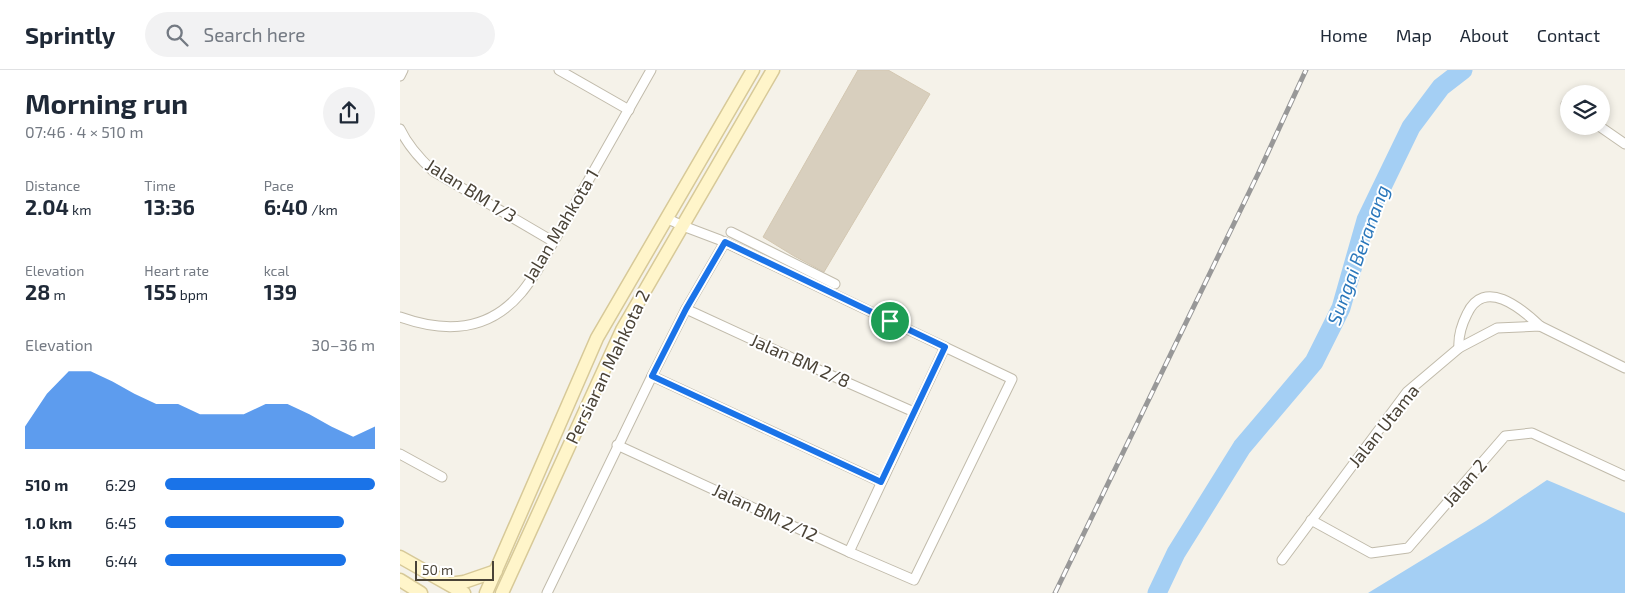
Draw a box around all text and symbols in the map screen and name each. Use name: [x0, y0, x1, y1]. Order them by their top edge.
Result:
search box: [145, 12, 495, 57]
text: Sprintly: [25, 20, 115, 49]
icon: search: [163, 21, 191, 49]
text: Search here: [203, 23, 306, 46]
text: Home: [1320, 24, 1368, 46]
text: Map: [1396, 24, 1432, 46]
text: About: [1460, 24, 1509, 46]
text: Contact: [1537, 24, 1600, 46]
map controls: [1560, 85, 1610, 135]
button: layers: [1560, 85, 1610, 135]
text: Morning run: [25, 86, 188, 120]
button: share: [323, 87, 375, 139]
text: 07:46 · 4 × 510 m: [25, 122, 143, 141]
street label: Jalan BM 1/3: [422, 153, 521, 227]
street label: Jalan Mahkota 1: [518, 165, 603, 286]
text: Distance: [25, 177, 80, 194]
text: Time: [144, 177, 176, 194]
text: Pace: [264, 177, 294, 194]
water label: Sungai Beranang: [1322, 182, 1393, 328]
text: 2.04: [25, 194, 69, 219]
text: 13:36: [144, 194, 195, 219]
text: 6:40: [264, 194, 308, 219]
text: km: [69, 201, 91, 218]
text: /km: [308, 201, 338, 218]
text: Elevation: [25, 262, 84, 279]
text: Heart rate: [144, 262, 209, 279]
text: kcal: [264, 262, 289, 279]
text: 28: [25, 279, 50, 304]
text: 155: [144, 279, 177, 304]
text: 139: [264, 279, 297, 304]
text: m: [50, 286, 66, 303]
text: bpm: [177, 286, 208, 303]
street label: Persiaran Mahkota 2: [560, 286, 654, 447]
pin: [869, 300, 911, 342]
icon: arrive: [876, 307, 904, 335]
street label: Jalan BM 2/8: [747, 328, 854, 392]
text: Elevation: [25, 335, 93, 354]
text: 30–36 m: [311, 335, 375, 354]
street label: Jalan Utama: [1343, 380, 1423, 471]
street label: Jalan 2: [1438, 454, 1491, 511]
text: 510 m: [25, 475, 68, 494]
text: 6:29: [105, 475, 136, 494]
street label: Jalan BM 2/12: [709, 478, 821, 546]
text: 1.0 km: [25, 513, 72, 532]
text: 6:45: [105, 513, 136, 532]
text: 1.5 km: [25, 551, 71, 570]
text: 6:44: [105, 551, 138, 570]
scale bar: [415, 558, 494, 581]
text: 50 m: [422, 561, 453, 578]

